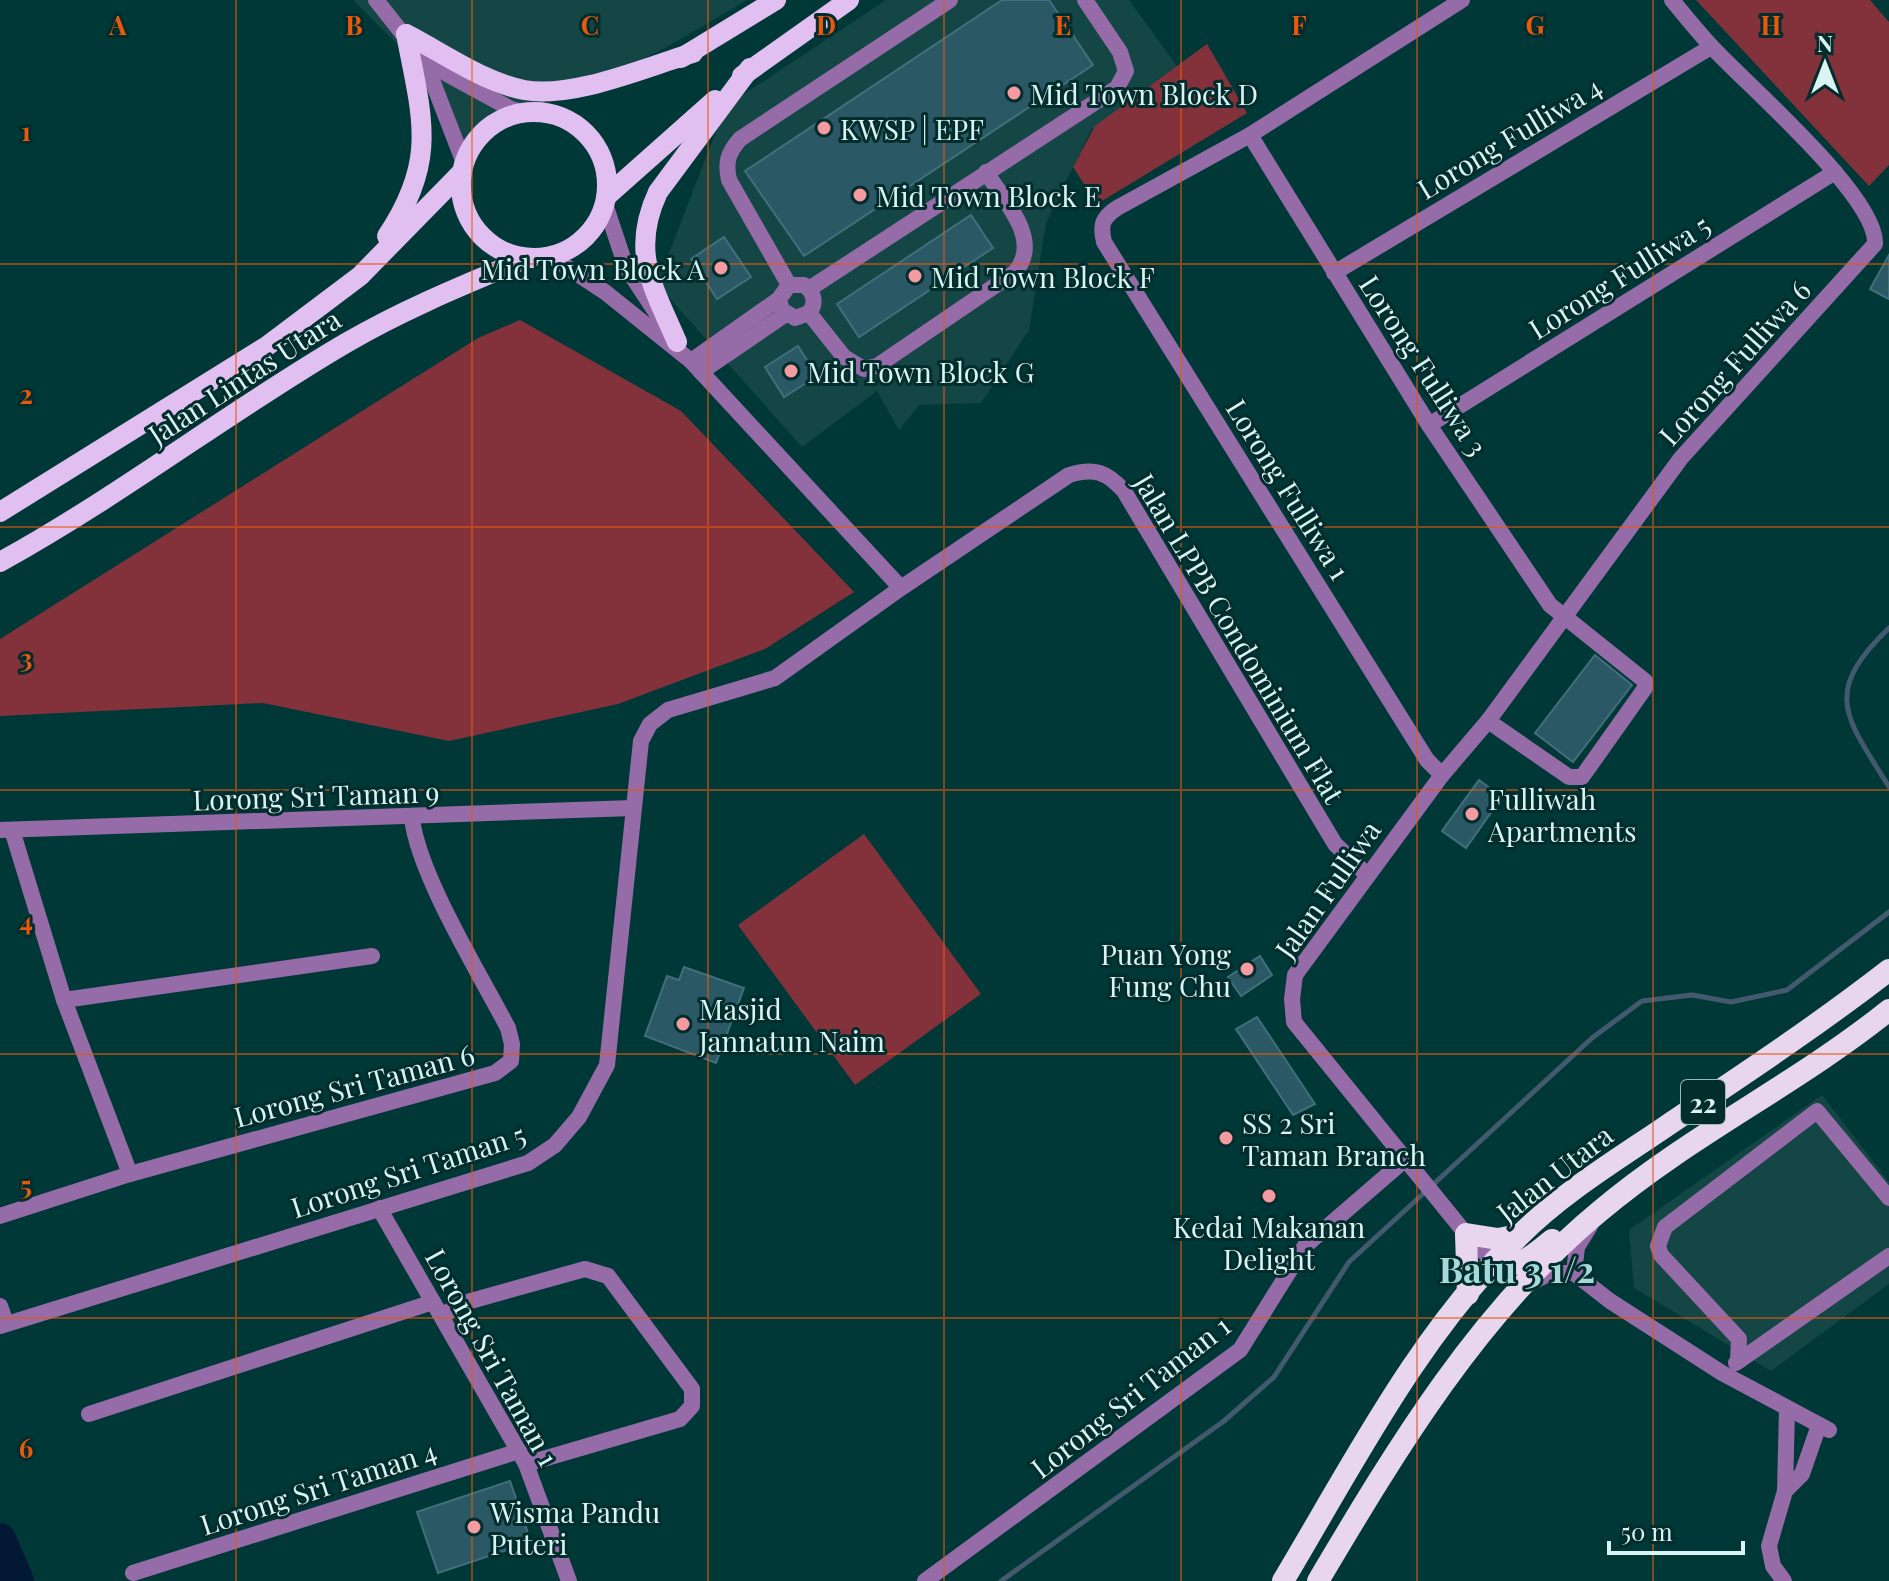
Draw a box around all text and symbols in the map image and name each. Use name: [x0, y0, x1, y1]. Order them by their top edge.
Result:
text: A: [108, 7, 127, 42]
text: B: [345, 7, 363, 42]
text: C: [581, 7, 599, 42]
text: D: [816, 7, 836, 42]
text: E: [1055, 7, 1071, 42]
text: F: [1291, 7, 1307, 42]
text: G: [1525, 7, 1545, 42]
text: H: [1761, 7, 1781, 42]
north arrow: [1785, 24, 1865, 104]
text: N: [1817, 28, 1833, 58]
street label: Lorong Fulliwa 4: [1410, 67, 1608, 207]
place label: Mid Town Block D: [1030, 75, 1258, 112]
marker: Mid Town Block D: [1005, 84, 1023, 102]
place label: KWSP | EPF: [840, 110, 984, 147]
text: 1: [21, 113, 31, 148]
marker: KWSP | EPF: [815, 119, 833, 137]
place label: Mid Town Block E: [876, 177, 1101, 214]
marker: Mid Town Block E: [851, 186, 869, 204]
street label: Lorong Fulliwa 5: [1521, 205, 1717, 347]
place label: Mid Town Block A: [481, 250, 705, 287]
place label: Mid Town Block F: [931, 258, 1155, 295]
marker: Mid Town Block A: [712, 259, 730, 277]
marker: Mid Town Block F: [906, 267, 924, 285]
street label: Lorong Fulliwa 3: [1352, 268, 1496, 462]
street label: Lorong Fulliwa 6: [1650, 272, 1818, 452]
street label: Jalan Lintas Utara: [140, 300, 347, 453]
place label: Mid Town Block G: [807, 353, 1034, 390]
marker: Mid Town Block G: [782, 362, 800, 380]
text: 2: [19, 376, 33, 411]
street label: Lorong Fulliwa 1: [1219, 392, 1359, 586]
street label: Jalan LPPB Condominium Flat: [1126, 465, 1354, 811]
text: 3: [20, 640, 32, 675]
street label: Lorong Sri Taman 9: [192, 772, 440, 818]
place label: Fulliwah Apartments: [1487, 780, 1636, 849]
marker: Fulliwah Apartments: [1463, 805, 1481, 823]
street label: Jalan Fulliwa: [1265, 813, 1388, 966]
text: 4: [19, 903, 33, 938]
place label: Puan Yong Fung Chu: [1100, 935, 1231, 1004]
marker: Puan Yong Fung Chu: [1238, 960, 1256, 978]
place label: Masjid Jannatun Naim: [698, 990, 885, 1059]
marker: Masjid Jannatun Naim: [674, 1015, 692, 1033]
street label: Lorong Sri Taman 6: [230, 1035, 478, 1135]
road number: 22: [1681, 1080, 1725, 1124]
place label: SS 2 Sri Taman Branch: [1242, 1104, 1426, 1173]
street label: Lorong Sri Taman 5: [286, 1115, 530, 1225]
street label: Jalan Utara: [1488, 1116, 1620, 1231]
marker: SS 2 Sri Taman Branch: [1217, 1129, 1235, 1147]
text: 5: [20, 1167, 32, 1202]
marker: Kedai Makanan Delight: [1260, 1187, 1278, 1205]
place label: Kedai Makanan Delight: [1173, 1208, 1366, 1277]
street label: Lorong Sri Taman 1: [418, 1242, 568, 1472]
district label: Batu 3 1/2: [1439, 1244, 1595, 1292]
street label: Lorong Sri Taman 1: [1023, 1307, 1237, 1485]
text: 6: [19, 1430, 33, 1465]
street label: Lorong Sri Taman 4: [195, 1431, 441, 1543]
place label: Wisma Pandu Puteri: [489, 1493, 660, 1562]
scale bar: [1609, 1505, 1743, 1555]
text: 50 m: [1621, 1515, 1673, 1547]
marker: Wisma Pandu Puteri: [465, 1518, 483, 1536]

